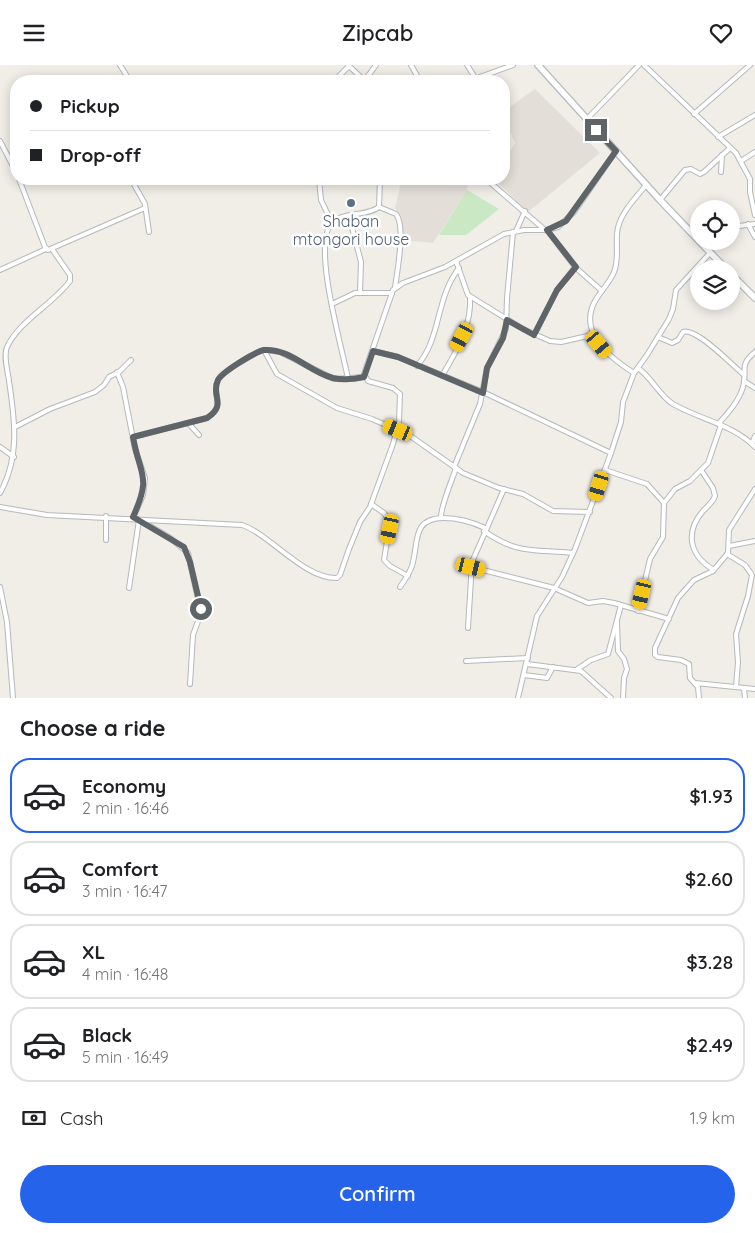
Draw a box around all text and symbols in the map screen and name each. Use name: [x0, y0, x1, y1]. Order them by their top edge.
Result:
icon: menu: [20, 19, 48, 47]
text: Zipcab: [342, 19, 413, 47]
icon: heart: [707, 19, 735, 47]
text: Pickup: [60, 94, 120, 118]
route end: [585, 119, 607, 141]
text: Drop-off: [60, 143, 141, 167]
marker: Shaban mtongori house: [345, 197, 357, 209]
map controls: [690, 200, 740, 310]
button: locate: [690, 200, 740, 250]
place label: Shaban mtongori house: [293, 211, 409, 249]
button: layers: [690, 260, 740, 310]
car: [448, 320, 475, 354]
car: [583, 328, 614, 360]
car: [381, 417, 414, 443]
car: [587, 469, 610, 503]
car: [379, 513, 400, 545]
car: [454, 556, 487, 578]
car: [631, 578, 652, 610]
route start: [190, 598, 212, 620]
text: Choose a ride: [20, 714, 165, 742]
icon: car: [22, 773, 67, 818]
text: Economy: [82, 774, 166, 798]
text: $1.93: [689, 784, 733, 808]
text: 2 min · 16:46: [82, 798, 169, 818]
icon: car: [22, 856, 67, 901]
text: Comfort: [82, 857, 159, 881]
text: $2.60: [685, 867, 733, 891]
text: 3 min · 16:47: [82, 881, 168, 901]
icon: car: [22, 939, 67, 984]
text: XL: [82, 940, 105, 964]
text: $3.28: [686, 950, 733, 974]
text: 4 min · 16:48: [82, 964, 169, 984]
icon: car: [22, 1022, 67, 1067]
text: Black: [82, 1023, 132, 1047]
text: $2.49: [686, 1033, 733, 1057]
text: 5 min · 16:49: [82, 1047, 169, 1067]
icon: cash: [20, 1104, 48, 1132]
text: Cash: [60, 1106, 104, 1130]
text: 1.9 km: [690, 1108, 735, 1128]
button: Confirm: [20, 1165, 735, 1223]

